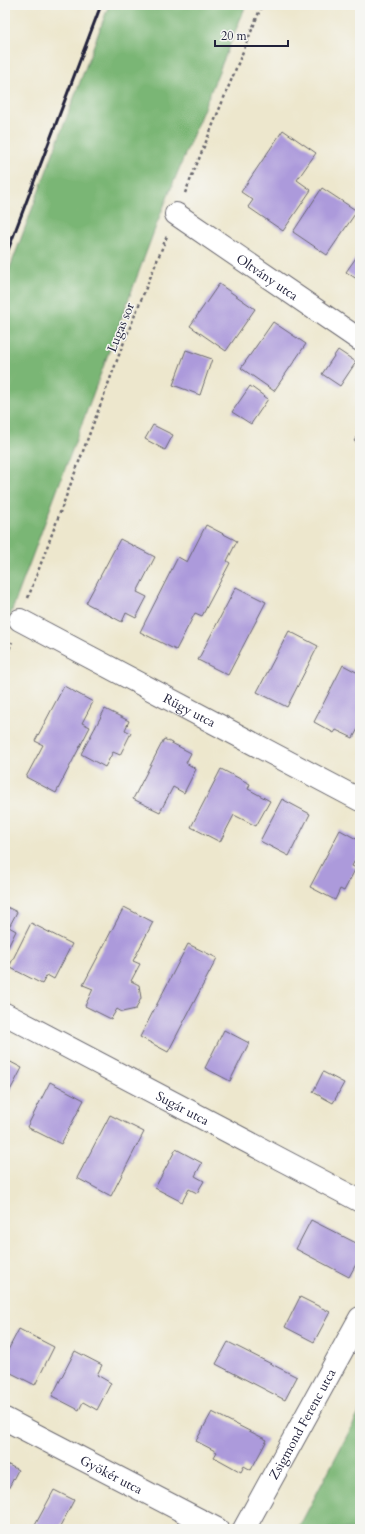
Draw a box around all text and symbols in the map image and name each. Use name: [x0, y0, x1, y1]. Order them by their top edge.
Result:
scale bar: [215, 22, 288, 48]
text: 20 m: [221, 28, 248, 44]
street label: Oltvány utca: [232, 250, 302, 305]
street label: Lugas sor: [103, 300, 139, 355]
street label: Rügy utca: [160, 690, 219, 732]
street label: Sugár utca: [153, 1087, 212, 1130]
street label: Zsigmond Ferenc utca: [265, 1365, 341, 1483]
street label: Gyökér utca: [77, 1451, 146, 1499]

